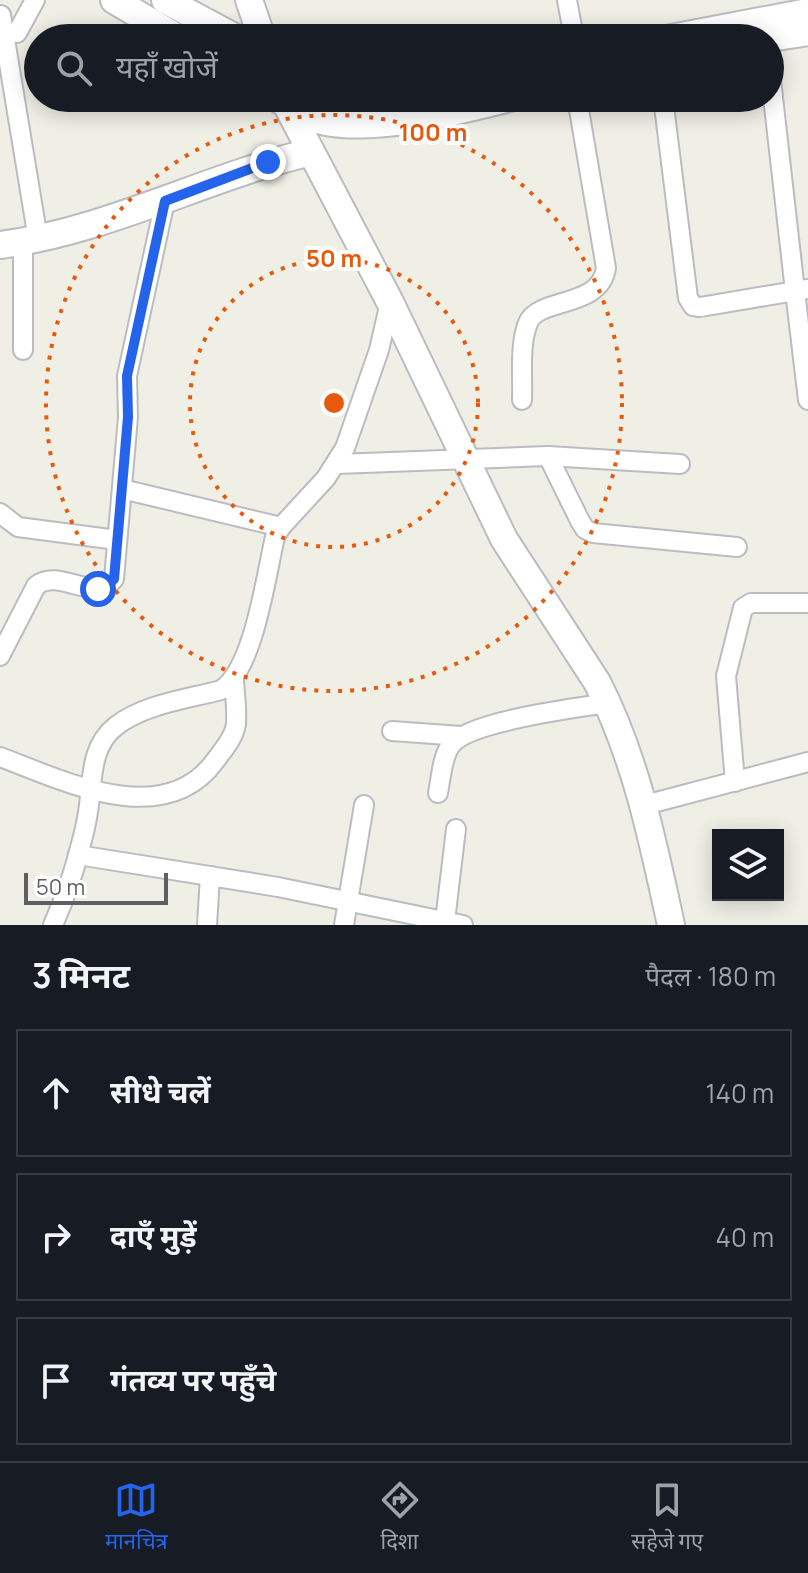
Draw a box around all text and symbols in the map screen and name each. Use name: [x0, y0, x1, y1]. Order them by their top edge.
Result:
search box: [24, 24, 784, 112]
icon: search: [52, 46, 96, 90]
text: यहाँ खोजें: [116, 46, 218, 87]
text: 100 m: [399, 115, 467, 148]
route end: [250, 144, 286, 180]
text: 50 m: [306, 241, 362, 274]
centre of rings: [320, 389, 348, 417]
route start: [80, 571, 116, 607]
map controls: [712, 829, 784, 901]
button: layers: [712, 829, 784, 901]
scale bar: [24, 869, 168, 905]
text: 50 m: [36, 872, 85, 902]
text: 3 मिनट: [32, 952, 130, 998]
text: पैदल · 180 m: [645, 958, 776, 994]
icon: ahead: [34, 1071, 78, 1115]
text: सीधे चलें: [110, 1071, 211, 1112]
text: 140 m: [705, 1075, 774, 1111]
icon: right: [34, 1215, 78, 1259]
text: दाएँ मुड़ें: [110, 1215, 197, 1256]
text: 40 m: [716, 1219, 774, 1255]
icon: arrive: [34, 1359, 78, 1403]
text: गंतव्य पर पहुँचे: [110, 1359, 276, 1400]
tab: मानचित्र: [105, 1478, 168, 1558]
tab: दिशा: [378, 1478, 422, 1558]
tab: सहेजे गए: [631, 1478, 703, 1558]

